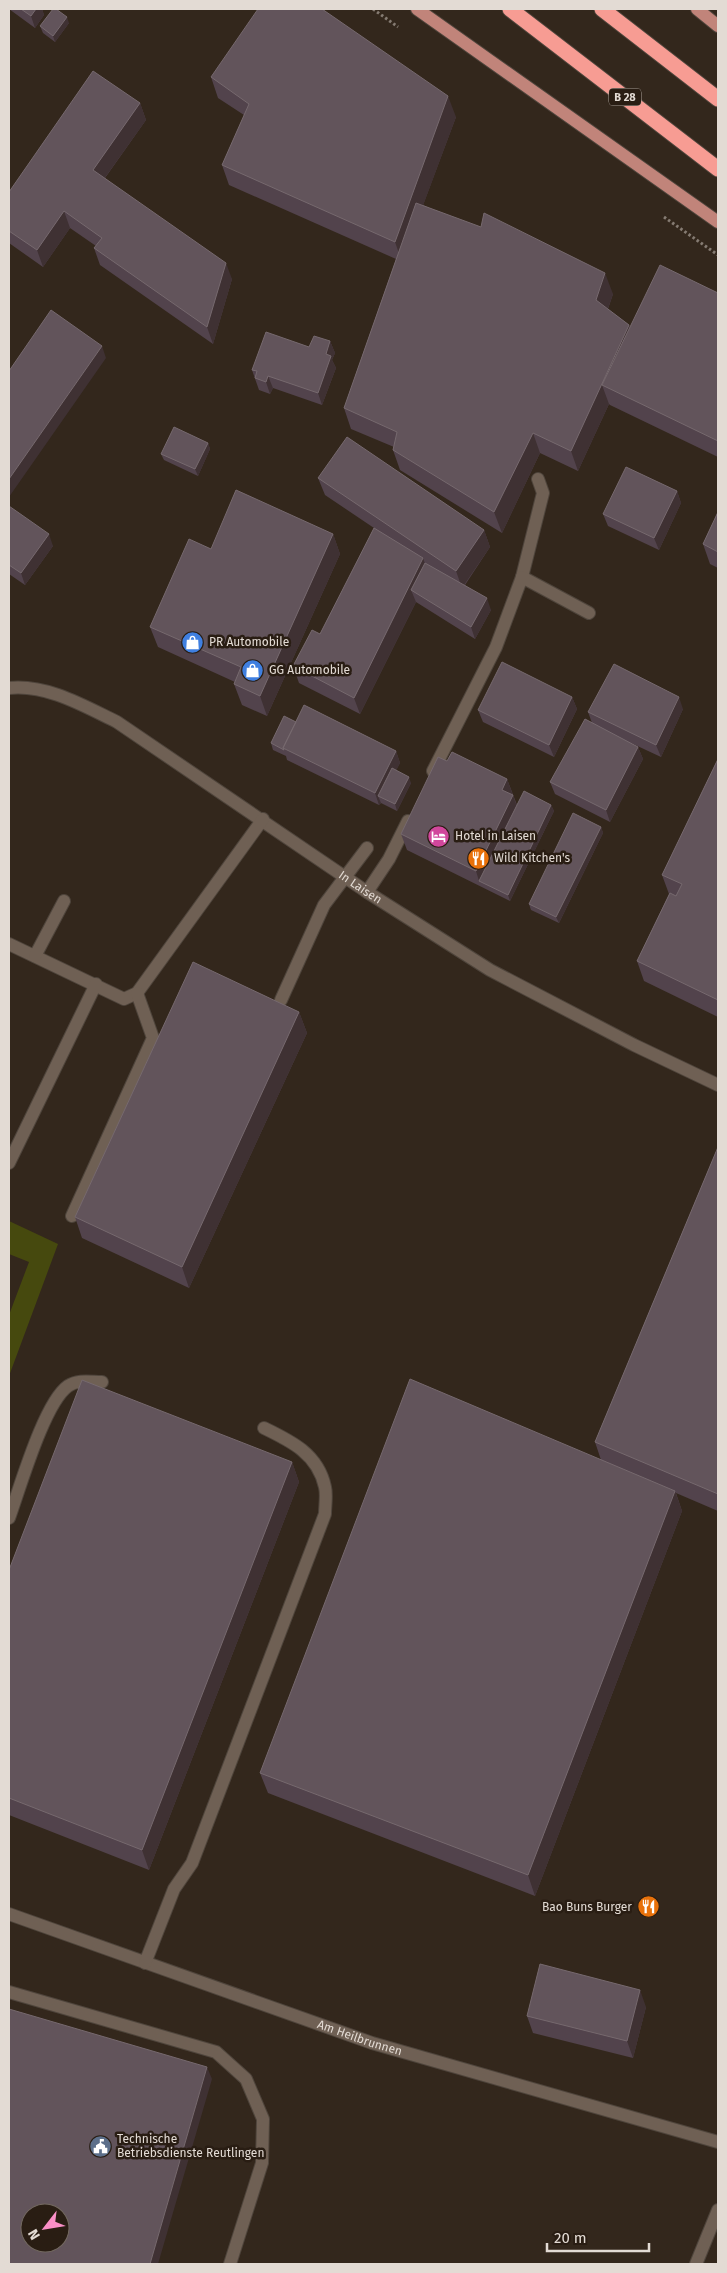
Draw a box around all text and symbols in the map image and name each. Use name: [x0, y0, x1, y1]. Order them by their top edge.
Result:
road number: B 28: [609, 88, 641, 105]
shop icon: PR Automobile: [181, 630, 205, 654]
place label: PR Automobile: [209, 635, 289, 649]
shop icon: GG Automobile: [241, 658, 265, 682]
place label: GG Automobile: [269, 663, 350, 677]
hotel icon: Hotel in Laisen: [427, 824, 451, 848]
place label: Hotel in Laisen: [455, 829, 536, 843]
restaurant icon: Wild Kitchen's: [466, 846, 490, 870]
place label: Wild Kitchen's: [494, 851, 570, 865]
street label: In Laisen: [336, 868, 384, 907]
restaurant icon: Bao Buns Burger: [636, 1895, 660, 1919]
place label: Bao Buns Burger: [542, 1900, 632, 1914]
street label: Am Heilbrunnen: [315, 2017, 404, 2058]
place label: Technische Betriebsdienste Reutlingen: [117, 2132, 264, 2160]
public building icon: Technische Betriebsdienste Reutlingen: [89, 2134, 113, 2158]
north arrow: [20, 2203, 70, 2253]
scale bar: [547, 2220, 650, 2252]
text: N: [25, 2226, 44, 2243]
text: 20 m: [554, 2229, 587, 2247]

